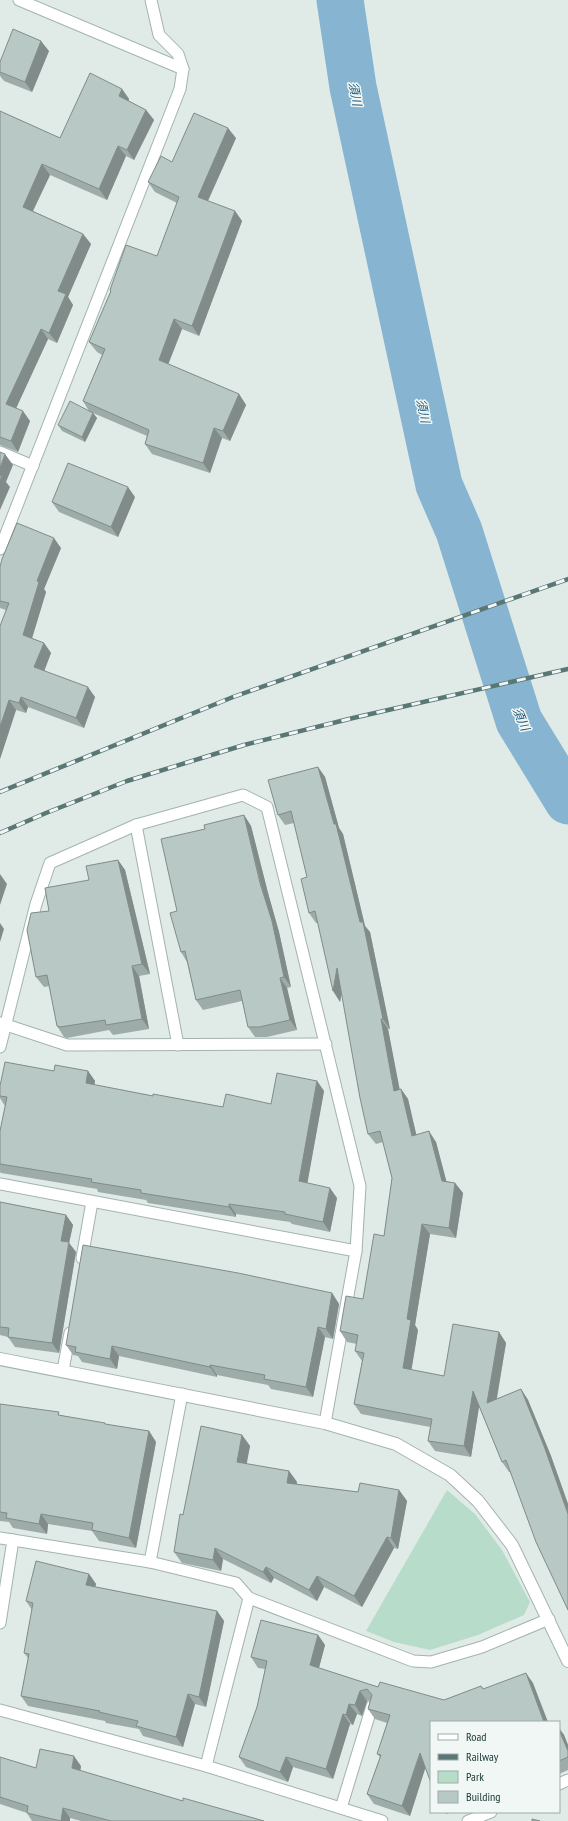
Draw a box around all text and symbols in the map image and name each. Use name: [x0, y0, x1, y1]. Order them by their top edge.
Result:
water label: 須川: [346, 81, 366, 109]
water label: 須川: [414, 398, 434, 426]
water label: 須川: [510, 705, 534, 735]
legend: [430, 1721, 560, 1813]
text: Road: [466, 1729, 486, 1744]
text: Railway: [466, 1749, 499, 1764]
text: Park: [466, 1769, 484, 1784]
text: Building: [466, 1789, 501, 1804]

